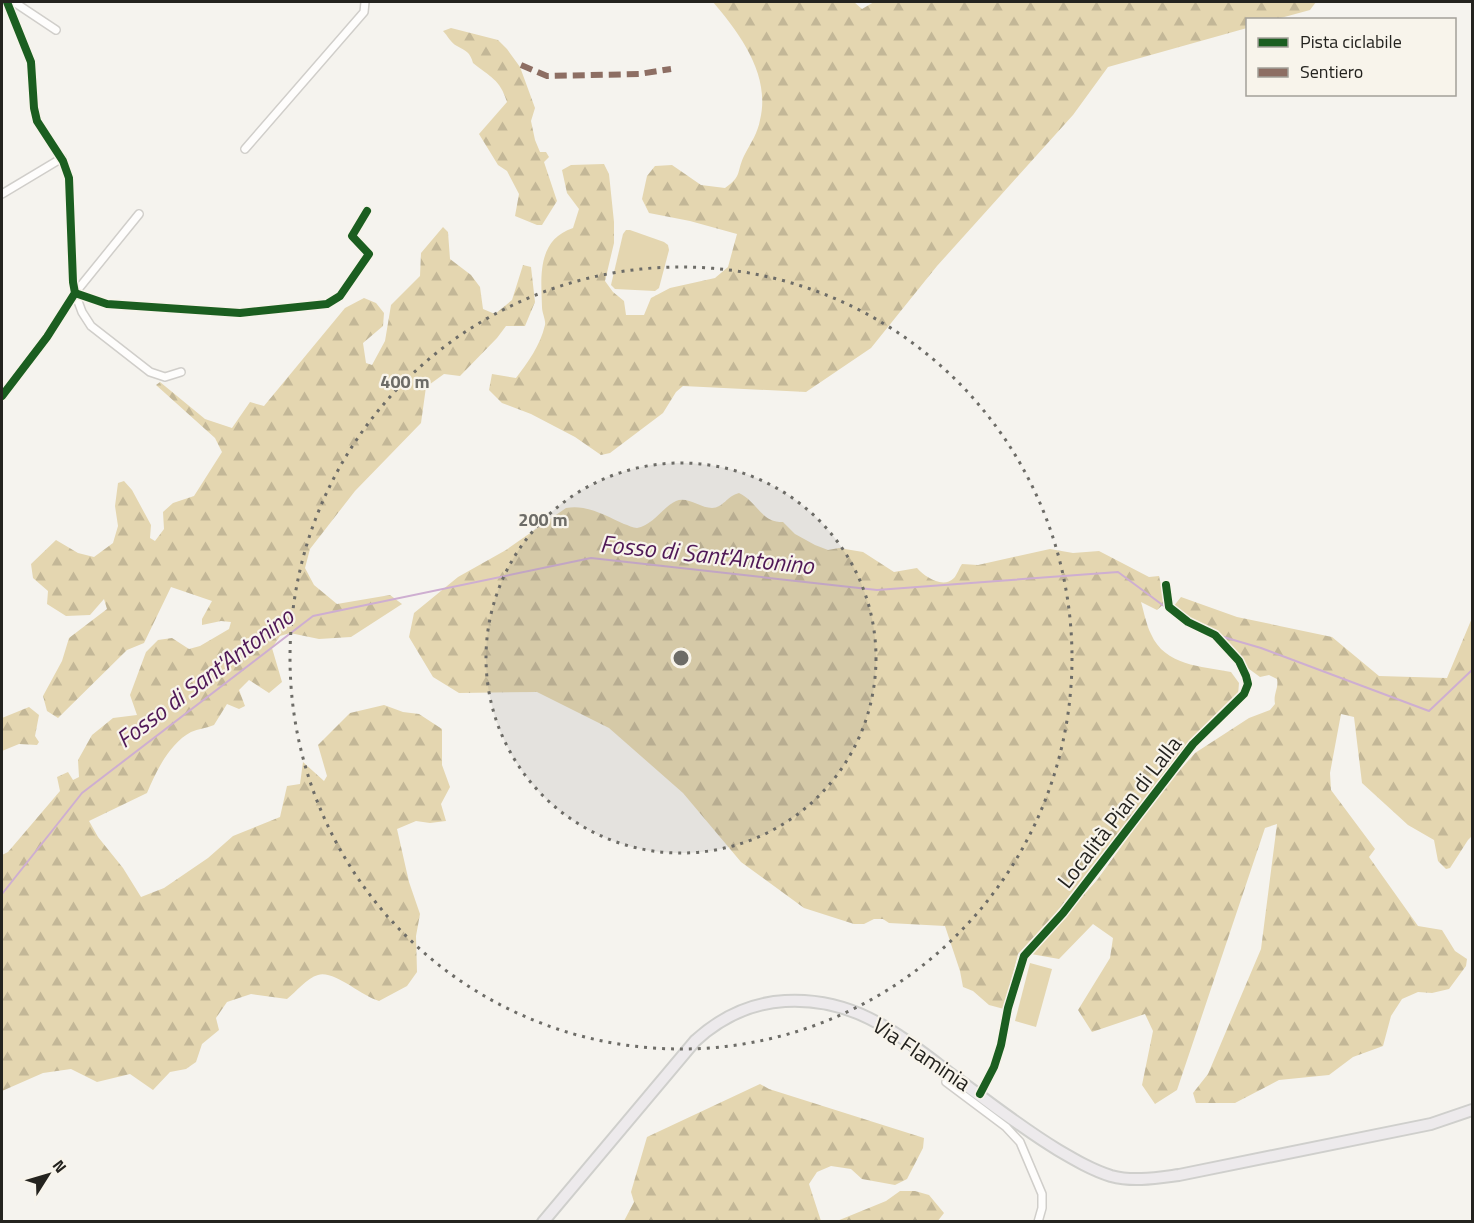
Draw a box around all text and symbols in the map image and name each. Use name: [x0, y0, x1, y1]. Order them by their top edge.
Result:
legend: [1246, 18, 1456, 96]
text: Pista ciclabile: [1300, 28, 1402, 55]
text: Sentiero: [1300, 58, 1363, 85]
text: 400 m: [380, 368, 430, 395]
text: 200 m: [518, 506, 568, 533]
water label: Fosso di Sant'Antonino: [599, 525, 817, 583]
water label: Fosso di Sant'Antonino: [108, 598, 302, 756]
centre of rings: [671, 648, 691, 668]
street label: Località Pian di Lalla: [1048, 728, 1190, 896]
street label: Via Flaminia: [866, 1009, 978, 1099]
north arrow: [18, 1145, 78, 1205]
text: N: [47, 1154, 73, 1178]

